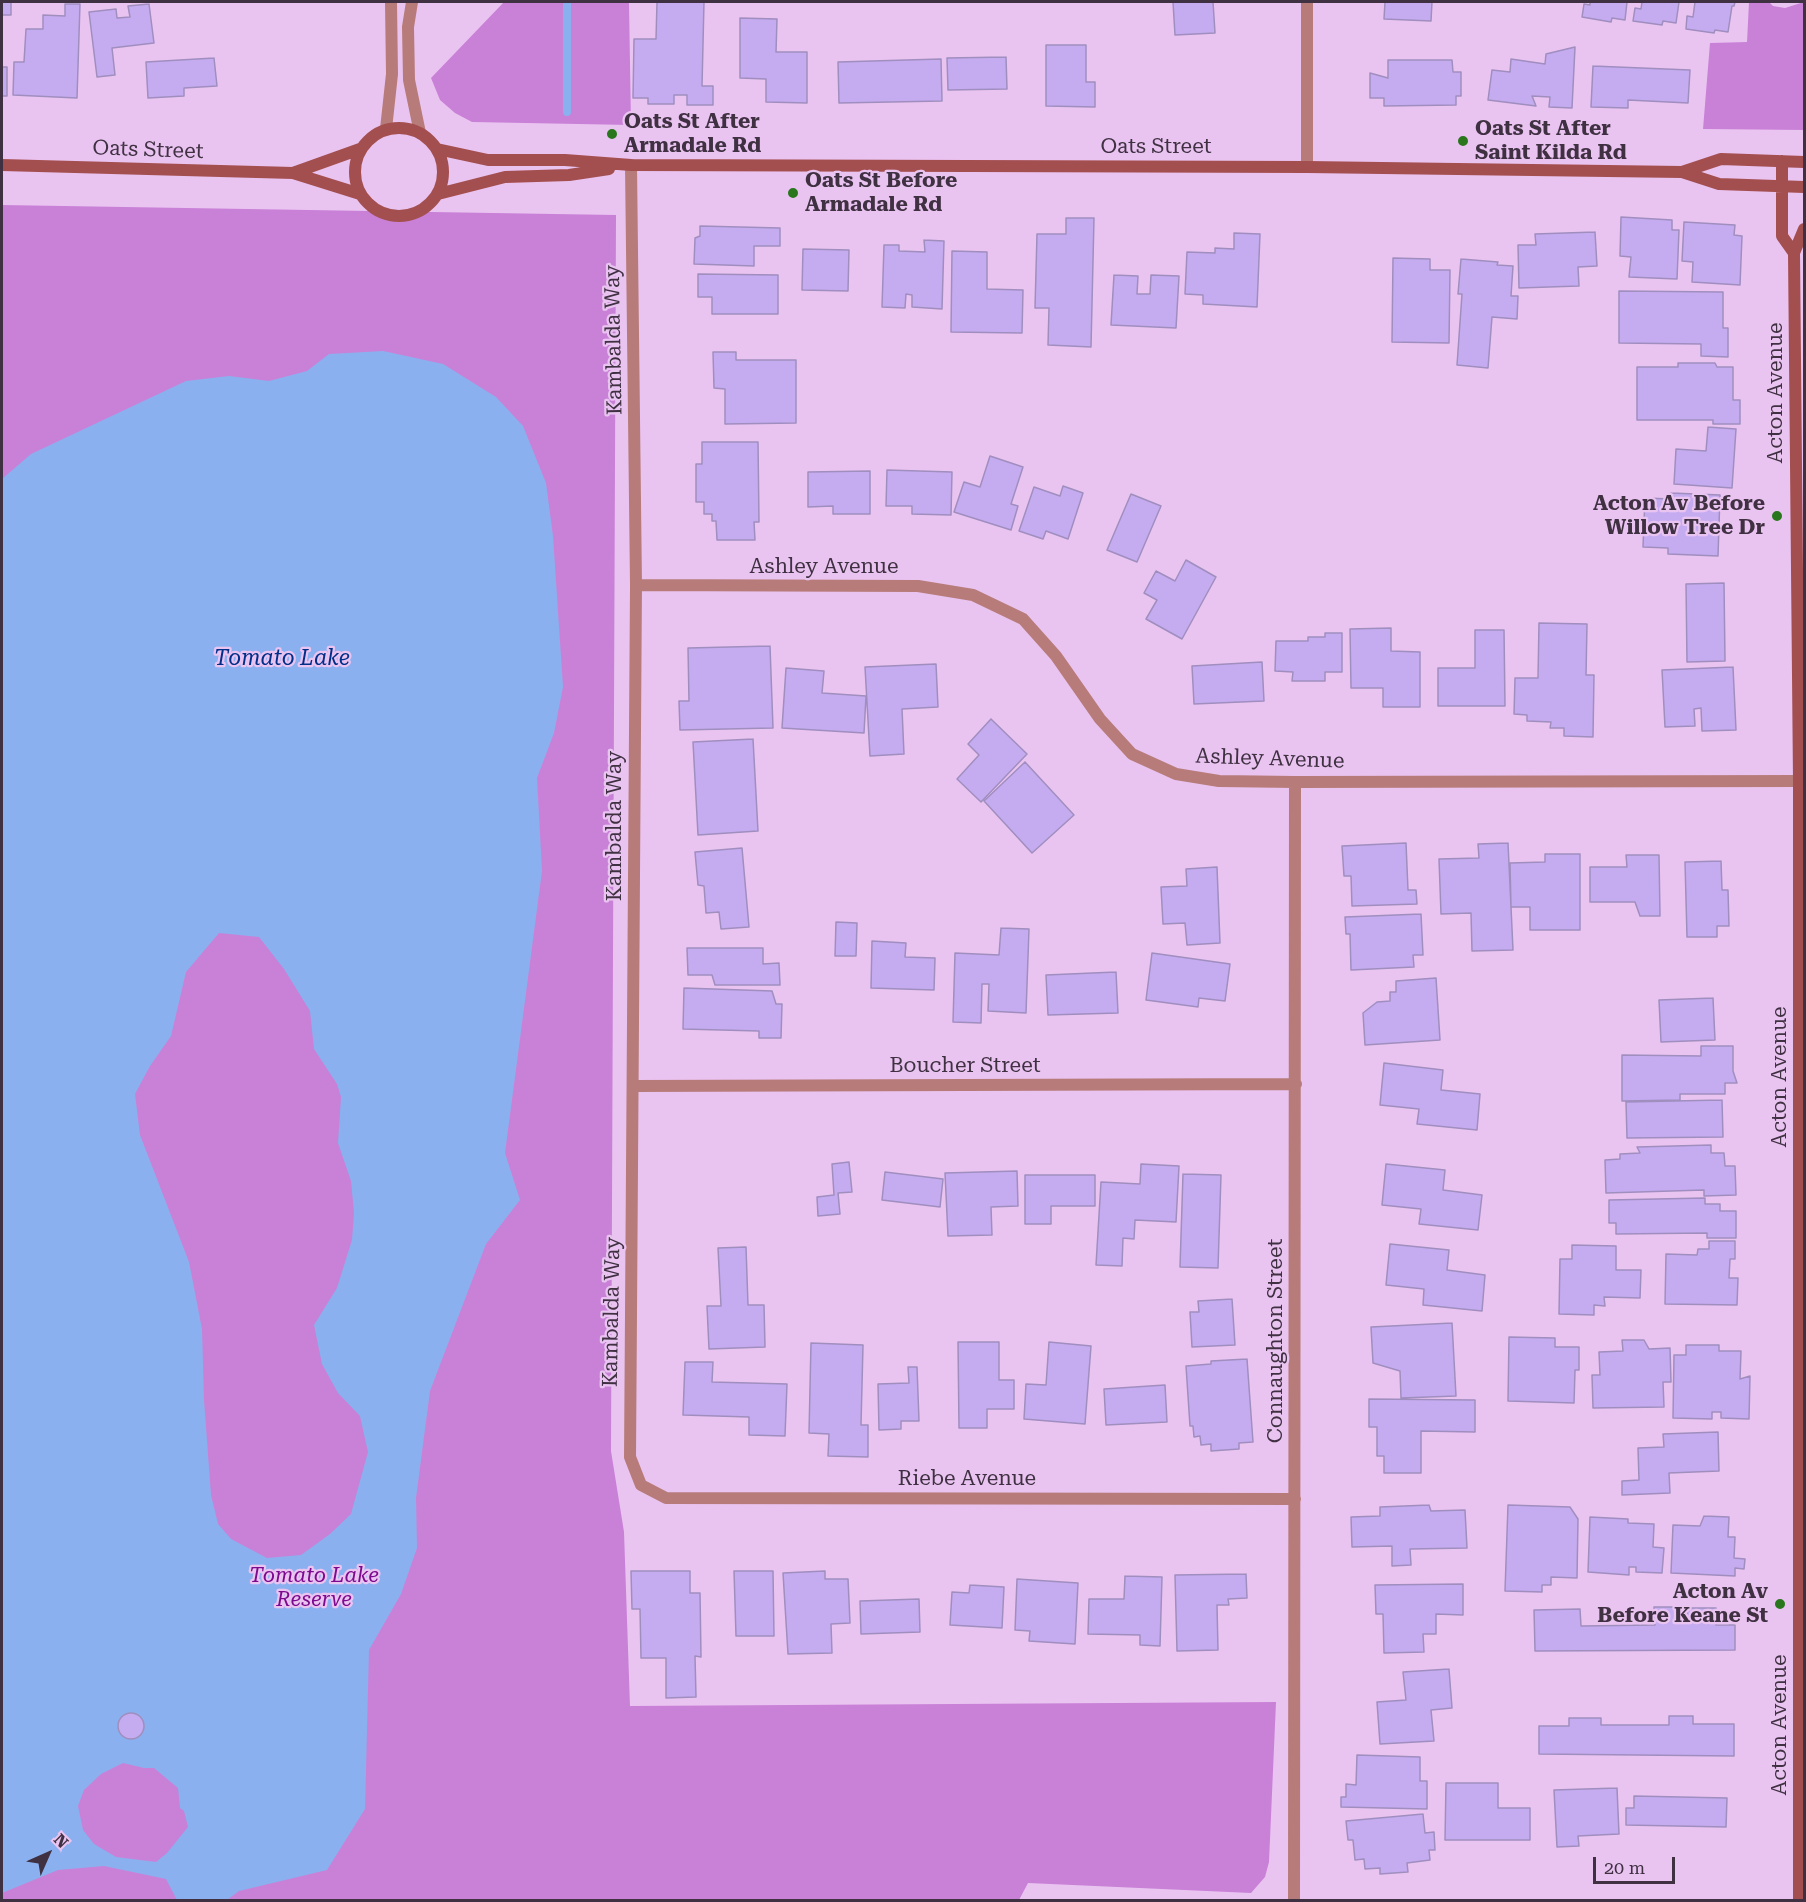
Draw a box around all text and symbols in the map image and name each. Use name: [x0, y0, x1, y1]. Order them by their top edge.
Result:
place label: Oats St After Armadale Rd: [624, 109, 761, 159]
place label: Oats St After Saint Kilda Rd: [1475, 116, 1627, 166]
marker: Oats St After Armadale Rd: [605, 127, 619, 141]
street label: Oats Street: [1100, 134, 1212, 160]
marker: Oats St After Saint Kilda Rd: [1456, 134, 1470, 148]
street label: Oats Street: [92, 135, 204, 165]
place label: Oats St Before Armadale Rd: [805, 168, 957, 218]
marker: Oats St Before Armadale Rd: [786, 186, 800, 200]
street label: Kambalda Way: [600, 265, 628, 415]
street label: Acton Avenue: [1763, 322, 1789, 464]
place label: Acton Av Before Willow Tree Dr: [1593, 491, 1765, 541]
marker: Acton Av Before Willow Tree Dr: [1770, 509, 1784, 523]
street label: Ashley Avenue: [750, 554, 898, 580]
water label: Tomato Lake: [214, 646, 350, 672]
street label: Ashley Avenue: [1195, 744, 1345, 774]
street label: Kambalda Way: [602, 751, 628, 901]
street label: Acton Avenue: [1767, 1006, 1793, 1148]
street label: Boucher Street: [889, 1053, 1041, 1079]
street label: Kambalda Way: [598, 1237, 626, 1387]
street label: Connaughton Street: [1263, 1239, 1289, 1443]
street label: Riebe Avenue: [898, 1466, 1036, 1492]
park label: Tomato Lake Reserve: [249, 1563, 379, 1613]
place label: Acton Av Before Keane St: [1597, 1579, 1768, 1629]
marker: Acton Av Before Keane St: [1773, 1597, 1787, 1611]
street label: Acton Avenue: [1767, 1654, 1793, 1796]
north arrow: [18, 1824, 78, 1884]
text: N: [50, 1830, 72, 1852]
scale bar: [1596, 1845, 1678, 1883]
text: 20 m: [1604, 1857, 1645, 1878]

